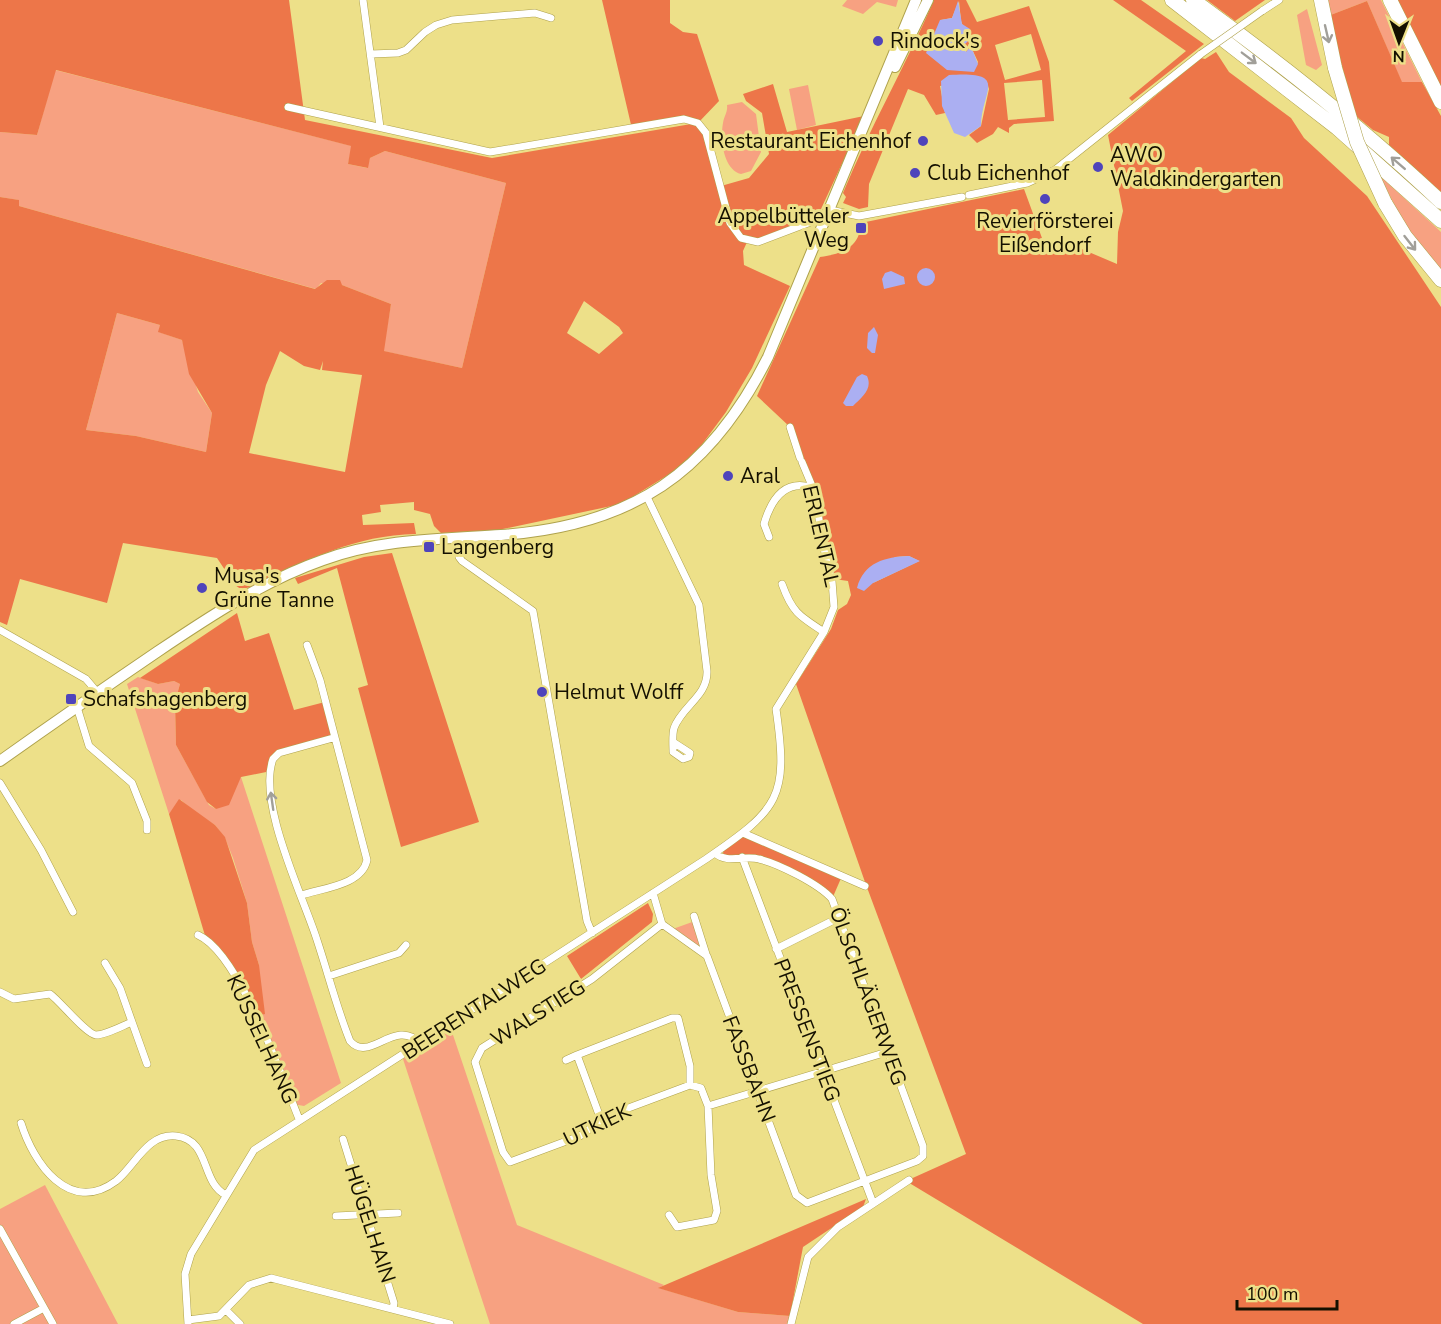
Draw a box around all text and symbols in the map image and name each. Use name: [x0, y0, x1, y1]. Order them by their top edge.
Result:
north arrow: [1369, 12, 1429, 72]
one-way arrow: [1322, 24, 1334, 43]
place label: Rindock's: [890, 27, 980, 55]
marker: Rindock's: [871, 34, 885, 48]
text: N: [1393, 45, 1405, 67]
one-way arrow: [1241, 52, 1257, 65]
place label: Restaurant Eichenhof: [710, 127, 912, 155]
marker: Restaurant Eichenhof: [916, 134, 930, 148]
place label: AWO Waldkindergarten: [1110, 141, 1281, 193]
one-way arrow: [1391, 156, 1406, 170]
place label: Club Eichenhof: [927, 159, 1070, 187]
marker: AWO Waldkindergarten: [1091, 160, 1105, 174]
marker: Club Eichenhof: [908, 166, 922, 180]
marker: Revierförsterei Eißendorf: [1038, 192, 1052, 206]
place label: Appelbütteler Weg: [718, 202, 849, 254]
place label: Revierförsterei Eißendorf: [976, 207, 1114, 259]
marker: Appelbütteler Weg: [854, 221, 868, 235]
one-way arrow: [1404, 235, 1417, 251]
place label: Aral: [740, 462, 781, 490]
marker: Aral: [721, 469, 735, 483]
street label: ERLENTAL: [796, 483, 846, 590]
place label: Langenberg: [441, 533, 554, 561]
marker: Langenberg: [422, 540, 436, 554]
place label: Musa's Grüne Tanne: [214, 562, 334, 614]
marker: Musa's Grüne Tanne: [195, 581, 209, 595]
place label: Helmut Wolff: [554, 678, 684, 706]
place label: Schafshagenberg: [83, 685, 247, 713]
marker: Helmut Wolff: [535, 685, 549, 699]
marker: Schafshagenberg: [64, 692, 78, 706]
one-way arrow: [267, 792, 278, 812]
street label: ÖLSCHLÄGERWEG: [823, 903, 913, 1089]
street label: BEERENTALWEG: [396, 952, 552, 1066]
street label: PRESSENSTIEG: [767, 954, 847, 1106]
street label: KUSSELHANG: [220, 970, 304, 1108]
street label: WALSTIEG: [485, 973, 591, 1053]
street label: FASSBAHN: [716, 1012, 782, 1126]
street label: UTKIEK: [559, 1096, 636, 1153]
street label: HÜGELHAIN: [338, 1161, 402, 1287]
scale bar: [1237, 1273, 1338, 1311]
text: 100 m: [1246, 1282, 1298, 1306]

